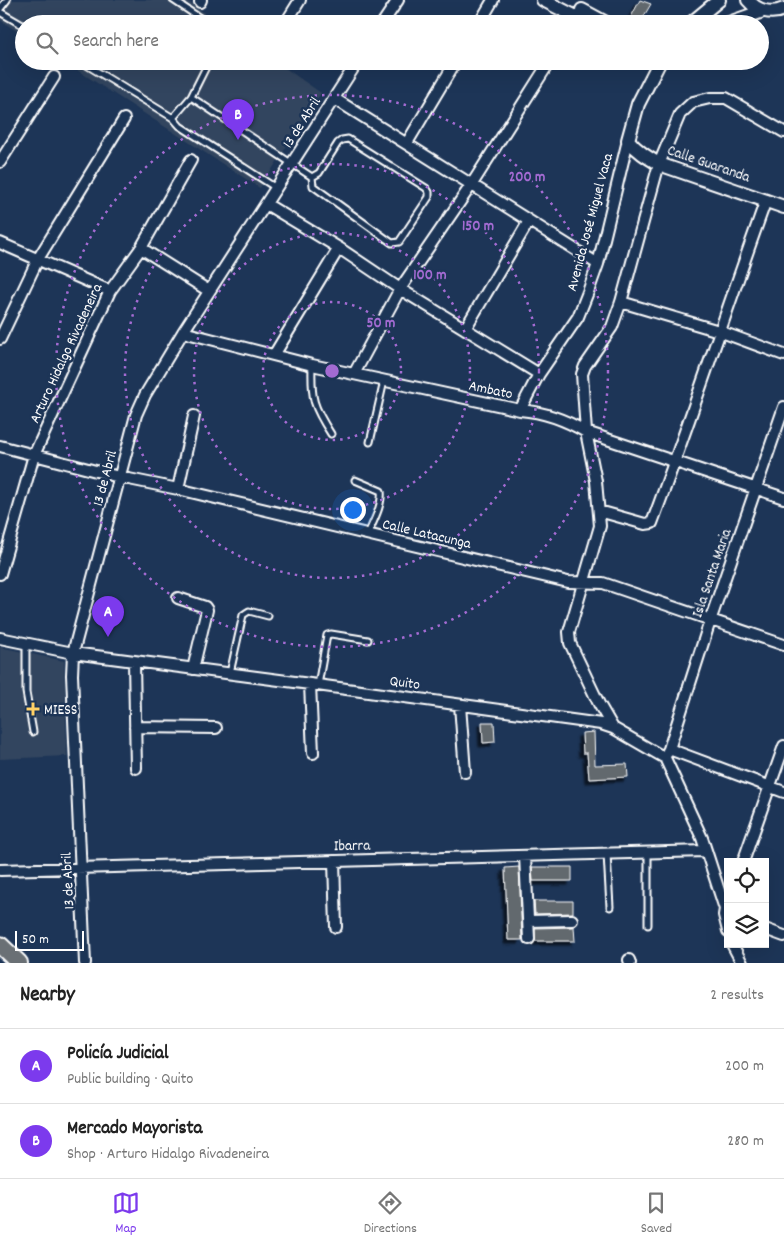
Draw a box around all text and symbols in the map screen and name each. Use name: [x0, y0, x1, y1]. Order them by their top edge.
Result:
search box: [15, 15, 769, 70]
icon: search: [33, 29, 61, 57]
text: Search here: [73, 29, 159, 56]
street label: 13 de Abril: [278, 93, 328, 153]
pin: B: [222, 99, 254, 140]
street label: Calle Guaranda: [664, 140, 754, 190]
street label: Avenida José Miguel Vaca: [562, 150, 620, 294]
text: 200 m: [509, 167, 545, 189]
text: 150 m: [462, 216, 494, 238]
text: 100 m: [413, 265, 447, 287]
street label: Arturo Hidalgo Rivadeneira: [25, 279, 109, 427]
text: 50 m: [367, 313, 395, 335]
centre of rings: [323, 362, 341, 380]
street label: Ambato: [467, 376, 515, 406]
street label: 13 de Abril: [88, 448, 124, 509]
your location: [340, 497, 366, 523]
street label: Calle Latacunga: [380, 514, 474, 556]
street label: Isla Santa Maria: [687, 525, 739, 621]
pin: A: [92, 596, 124, 637]
street label: Quito: [388, 671, 422, 697]
place label: MIESS: [44, 700, 77, 722]
marker: MIESS: [26, 702, 40, 716]
street label: Ibarra: [334, 836, 371, 858]
street label: 13 de Abril: [56, 851, 81, 910]
map controls: [724, 858, 769, 948]
button: locate: [724, 858, 769, 903]
button: layers: [724, 903, 769, 948]
scale bar: [15, 928, 84, 951]
text: 50 m: [22, 930, 49, 950]
text: Nearby: [20, 981, 75, 1011]
text: 2 results: [710, 984, 764, 1007]
text: Policía Judicial: [67, 1041, 169, 1068]
text: A: [32, 1055, 40, 1078]
text: 200 m: [725, 1055, 764, 1078]
text: Public building · Quito: [67, 1068, 193, 1091]
text: Mercado Mayorista: [67, 1116, 202, 1143]
text: B: [32, 1130, 40, 1153]
text: 280 m: [727, 1130, 764, 1153]
text: Shop · Arturo Hidalgo Rivadeneira: [67, 1143, 269, 1166]
tab: Map: [112, 1189, 140, 1239]
tab: Directions: [364, 1189, 417, 1239]
tab: Saved: [641, 1189, 672, 1239]

